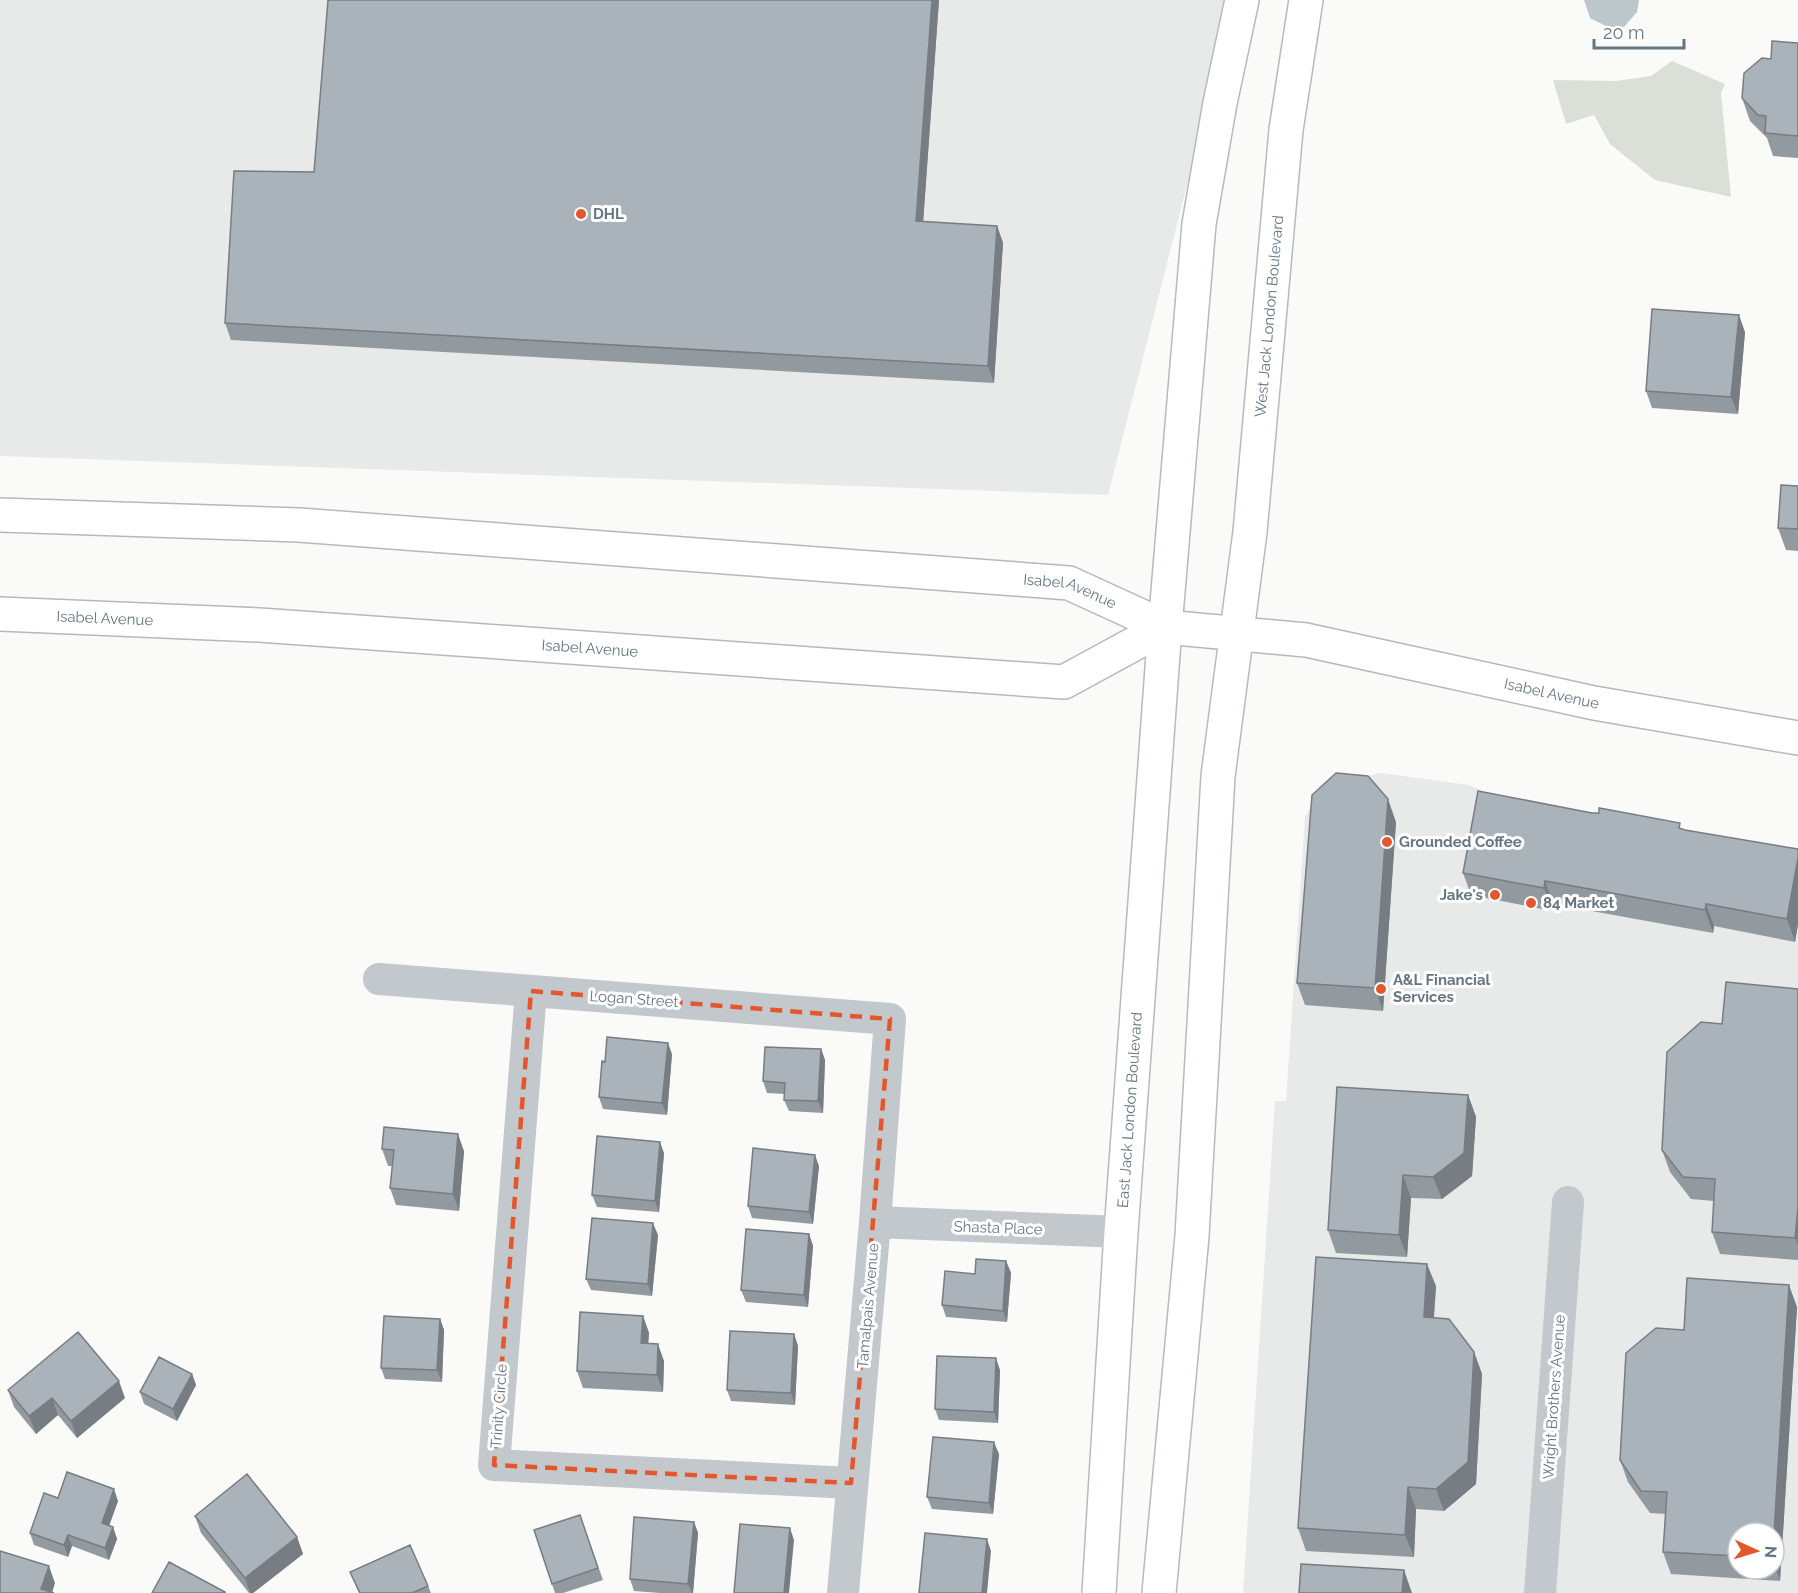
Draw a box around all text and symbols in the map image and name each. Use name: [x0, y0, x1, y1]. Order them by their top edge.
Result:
scale bar: [1594, 12, 1684, 50]
text: 20 m: [1603, 22, 1645, 43]
place label: DHL: [593, 205, 624, 223]
marker: DHL: [574, 207, 588, 221]
street label: West Jack London Boulevard: [1251, 214, 1287, 418]
street label: Isabel Avenue: [1023, 571, 1119, 613]
street label: Isabel Avenue: [56, 607, 154, 630]
street label: Isabel Avenue: [541, 636, 639, 661]
street label: Isabel Avenue: [1502, 675, 1601, 713]
place label: Grounded Coffee: [1399, 833, 1522, 851]
marker: Grounded Coffee: [1380, 835, 1394, 849]
place label: Jake's: [1440, 886, 1483, 904]
marker: Jake's: [1488, 888, 1502, 902]
place label: 84 Market: [1543, 894, 1614, 912]
marker: 84 Market: [1524, 896, 1538, 910]
place label: A&L Financial Services: [1393, 971, 1491, 1006]
marker: A&L Financial Services: [1374, 982, 1388, 996]
street label: Logan Street: [589, 987, 679, 1011]
street label: East Jack London Boulevard: [1114, 1011, 1146, 1209]
street label: Shasta Place: [953, 1217, 1043, 1239]
street label: Tamalpais Avenue: [854, 1242, 882, 1369]
street label: Wright Brothers Avenue: [1539, 1314, 1569, 1480]
street label: Trinity Circle: [487, 1363, 511, 1449]
north arrow: [1726, 1521, 1786, 1581]
text: N: [1761, 1545, 1780, 1559]

